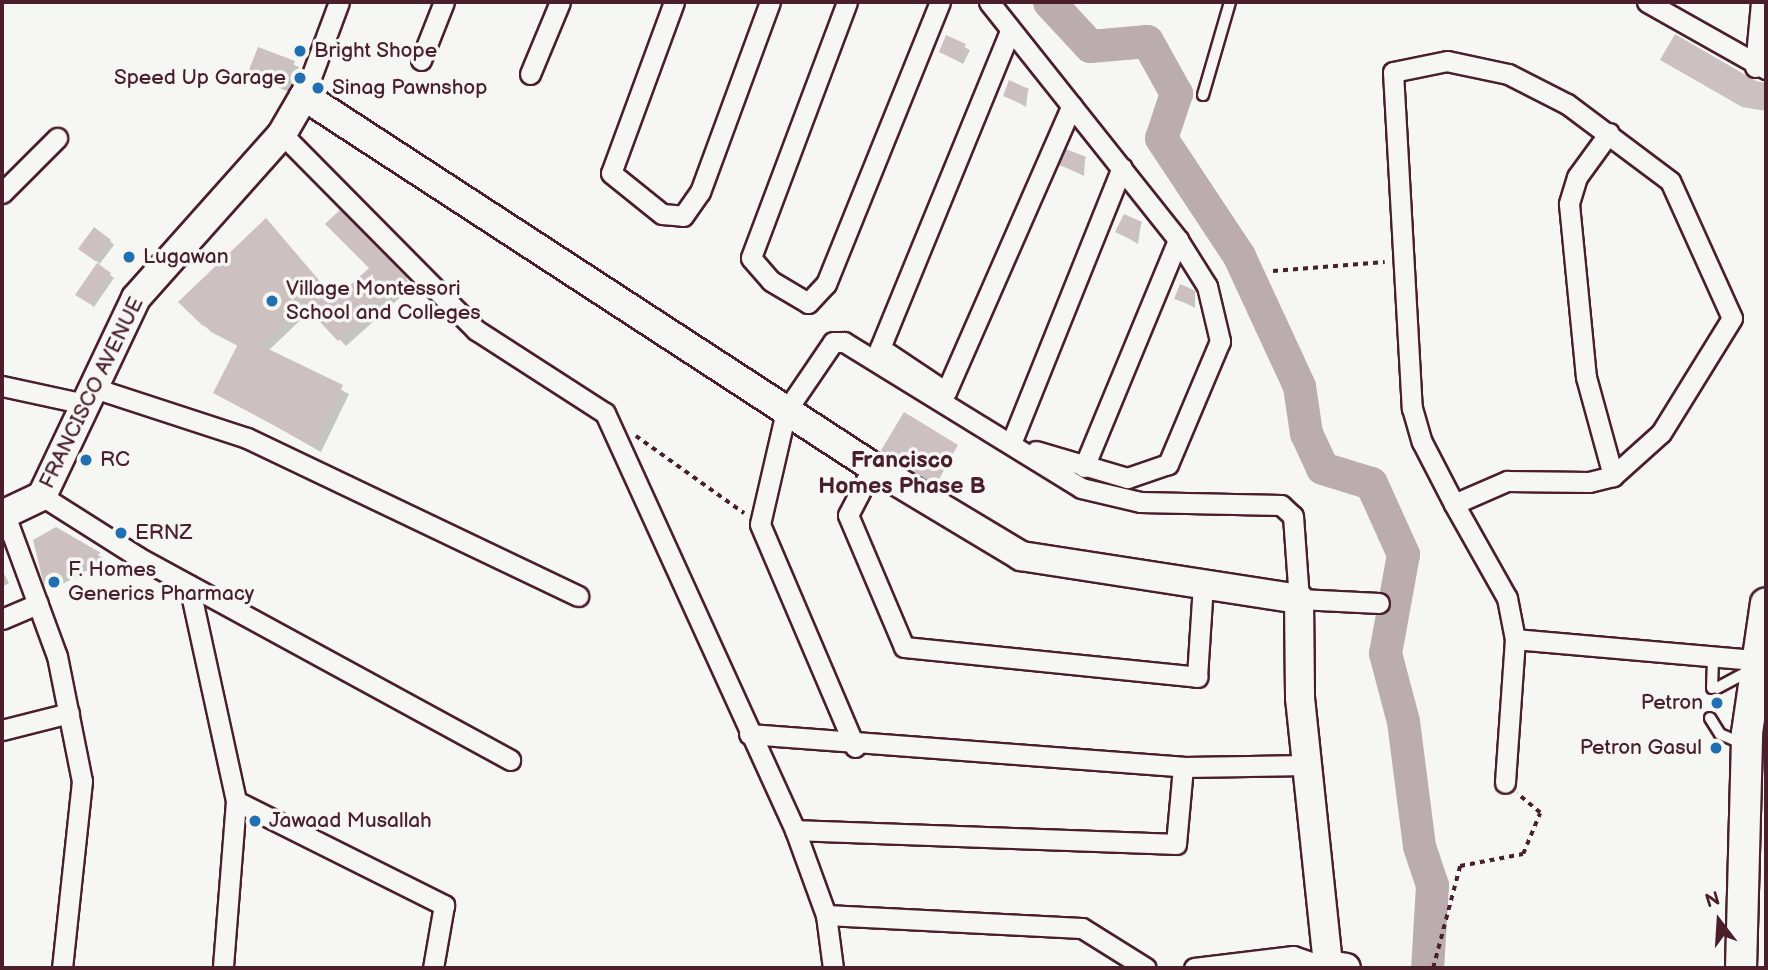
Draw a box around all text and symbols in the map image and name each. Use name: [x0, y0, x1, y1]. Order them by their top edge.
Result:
place label: Bright Shope: [314, 38, 438, 64]
marker: Bright Shope: [292, 43, 308, 59]
place label: Speed Up Garage: [114, 65, 286, 91]
marker: Speed Up Garage: [292, 70, 308, 86]
place label: Sinag Pawnshop: [332, 75, 487, 101]
marker: Sinag Pawnshop: [310, 80, 326, 96]
place label: Lugawan: [143, 244, 228, 270]
marker: Lugawan: [121, 249, 137, 265]
place label: Village Montessori School and Colleges: [286, 276, 481, 326]
street label: FRANCISCO AVENUE: [35, 293, 149, 493]
marker: Village Montessori School and Colleges: [264, 293, 280, 309]
district label: Francisco Homes Phase B: [818, 446, 986, 500]
place label: RC: [100, 447, 130, 473]
marker: RC: [78, 452, 94, 468]
place label: ERNZ: [135, 520, 192, 546]
marker: ERNZ: [113, 525, 129, 541]
place label: F. Homes Generics Pharmacy: [68, 557, 254, 607]
marker: F. Homes Generics Pharmacy: [46, 574, 62, 590]
place label: Petron: [1641, 690, 1703, 716]
marker: Petron: [1709, 695, 1725, 711]
place label: Petron Gasul: [1580, 735, 1702, 761]
marker: Petron Gasul: [1708, 740, 1724, 756]
place label: Jawaad Musallah: [269, 808, 432, 834]
marker: Jawaad Musallah: [247, 813, 263, 829]
north arrow: [1684, 886, 1754, 956]
text: N: [1703, 887, 1723, 914]

